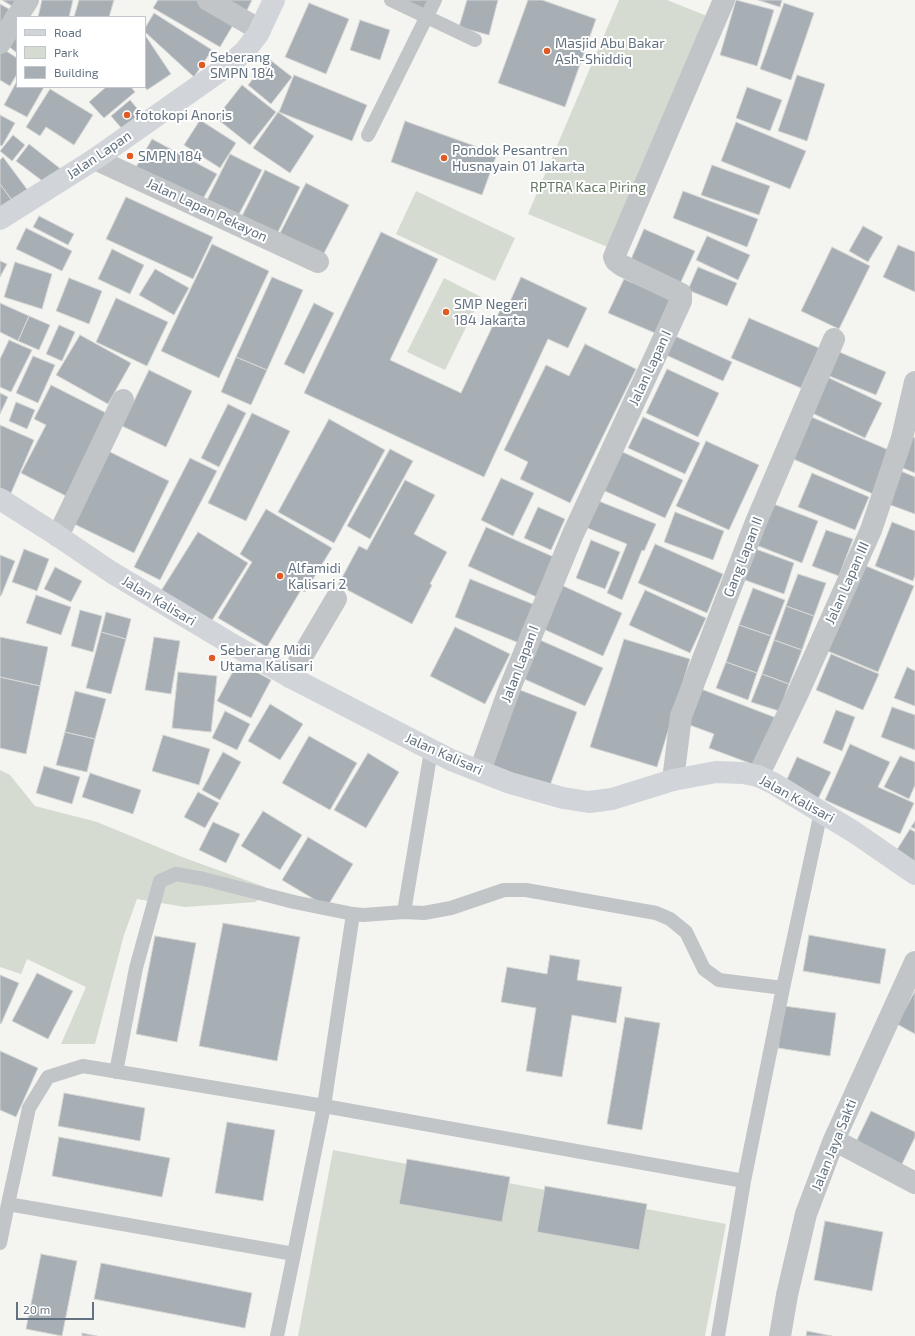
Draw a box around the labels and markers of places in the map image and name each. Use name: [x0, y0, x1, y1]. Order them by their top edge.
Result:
place label: Masjid Abu Bakar Ash-Shiddiq: [555, 35, 665, 68]
marker: Masjid Abu Bakar Ash-Shiddiq: [542, 46, 552, 56]
place label: Seberang SMPN 184: [210, 49, 274, 82]
marker: Seberang SMPN 184: [197, 60, 207, 70]
place label: fotokopi Anoris: [135, 107, 232, 123]
marker: fotokopi Anoris: [122, 110, 132, 120]
place label: Pondok Pesantren Husnayain 01 Jakarta: [452, 142, 585, 174]
place label: SMPN 184: [138, 148, 202, 164]
marker: SMPN 184: [125, 151, 135, 161]
marker: Pondok Pesantren Husnayain 01 Jakarta: [439, 153, 449, 163]
place label: SMP Negeri 184 Jakarta: [454, 296, 527, 328]
marker: SMP Negeri 184 Jakarta: [441, 307, 451, 317]
place label: Alfamidi Kalisari 2: [288, 560, 346, 592]
marker: Alfamidi Kalisari 2: [275, 571, 285, 581]
place label: Seberang Midi Utama Kalisari: [220, 642, 313, 674]
marker: Seberang Midi Utama Kalisari: [207, 653, 217, 663]

